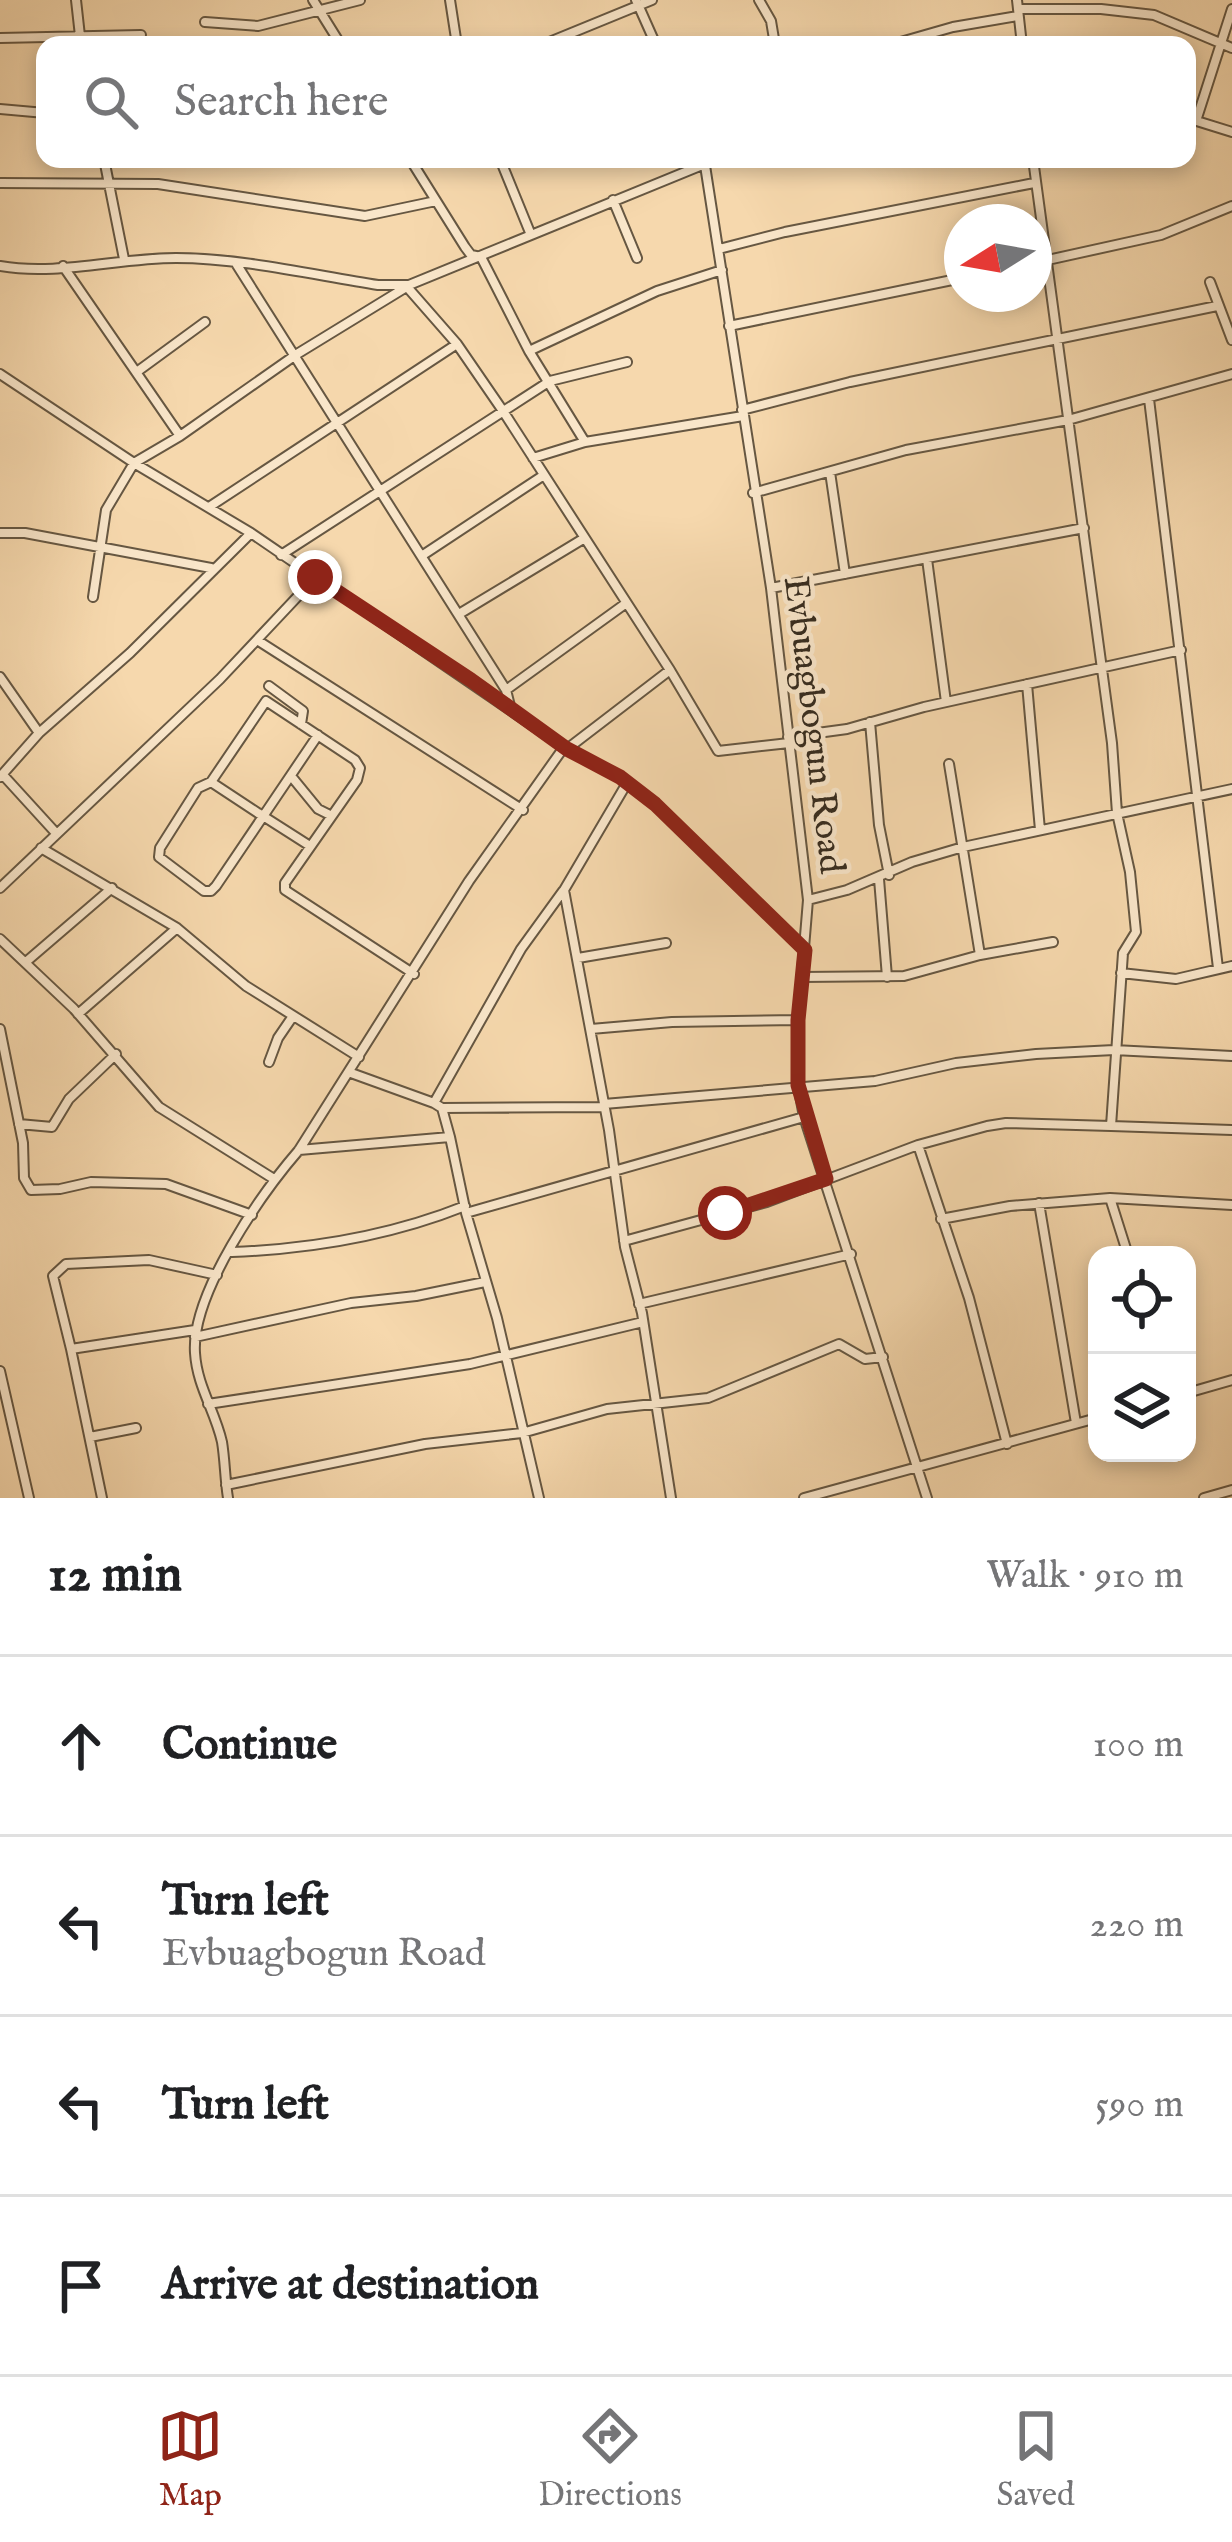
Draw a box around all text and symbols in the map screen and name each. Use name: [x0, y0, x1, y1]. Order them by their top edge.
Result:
search box: [36, 36, 1196, 168]
icon: search: [78, 69, 144, 135]
text: Search here: [174, 74, 388, 131]
north arrow: [944, 204, 1052, 312]
route end: [288, 550, 342, 604]
street label: Evbuagbogun Road: [772, 574, 854, 877]
route start: [698, 1186, 752, 1240]
map controls: [1088, 1246, 1196, 1462]
button: locate: [1088, 1246, 1196, 1354]
button: layers: [1088, 1354, 1196, 1462]
text: 12 min: [48, 1544, 182, 1609]
text: Walk · 910 m: [986, 1552, 1184, 1601]
icon: ahead: [48, 1713, 114, 1779]
text: Continue: [162, 1717, 337, 1774]
text: 100 m: [1093, 1721, 1184, 1770]
text: Turn left: [162, 1873, 329, 1930]
icon: left: [48, 1893, 114, 1959]
text: 220 m: [1090, 1901, 1184, 1950]
text: Evbuagbogun Road: [162, 1930, 486, 1979]
icon: left: [48, 2073, 114, 2139]
text: Turn left: [162, 2077, 329, 2134]
text: 590 m: [1095, 2081, 1184, 2130]
icon: arrive: [48, 2253, 114, 2319]
text: Arrive at destination: [162, 2257, 539, 2314]
tab: Map: [157, 2403, 223, 2517]
tab: Directions: [538, 2403, 682, 2517]
tab: Saved: [997, 2403, 1075, 2517]

